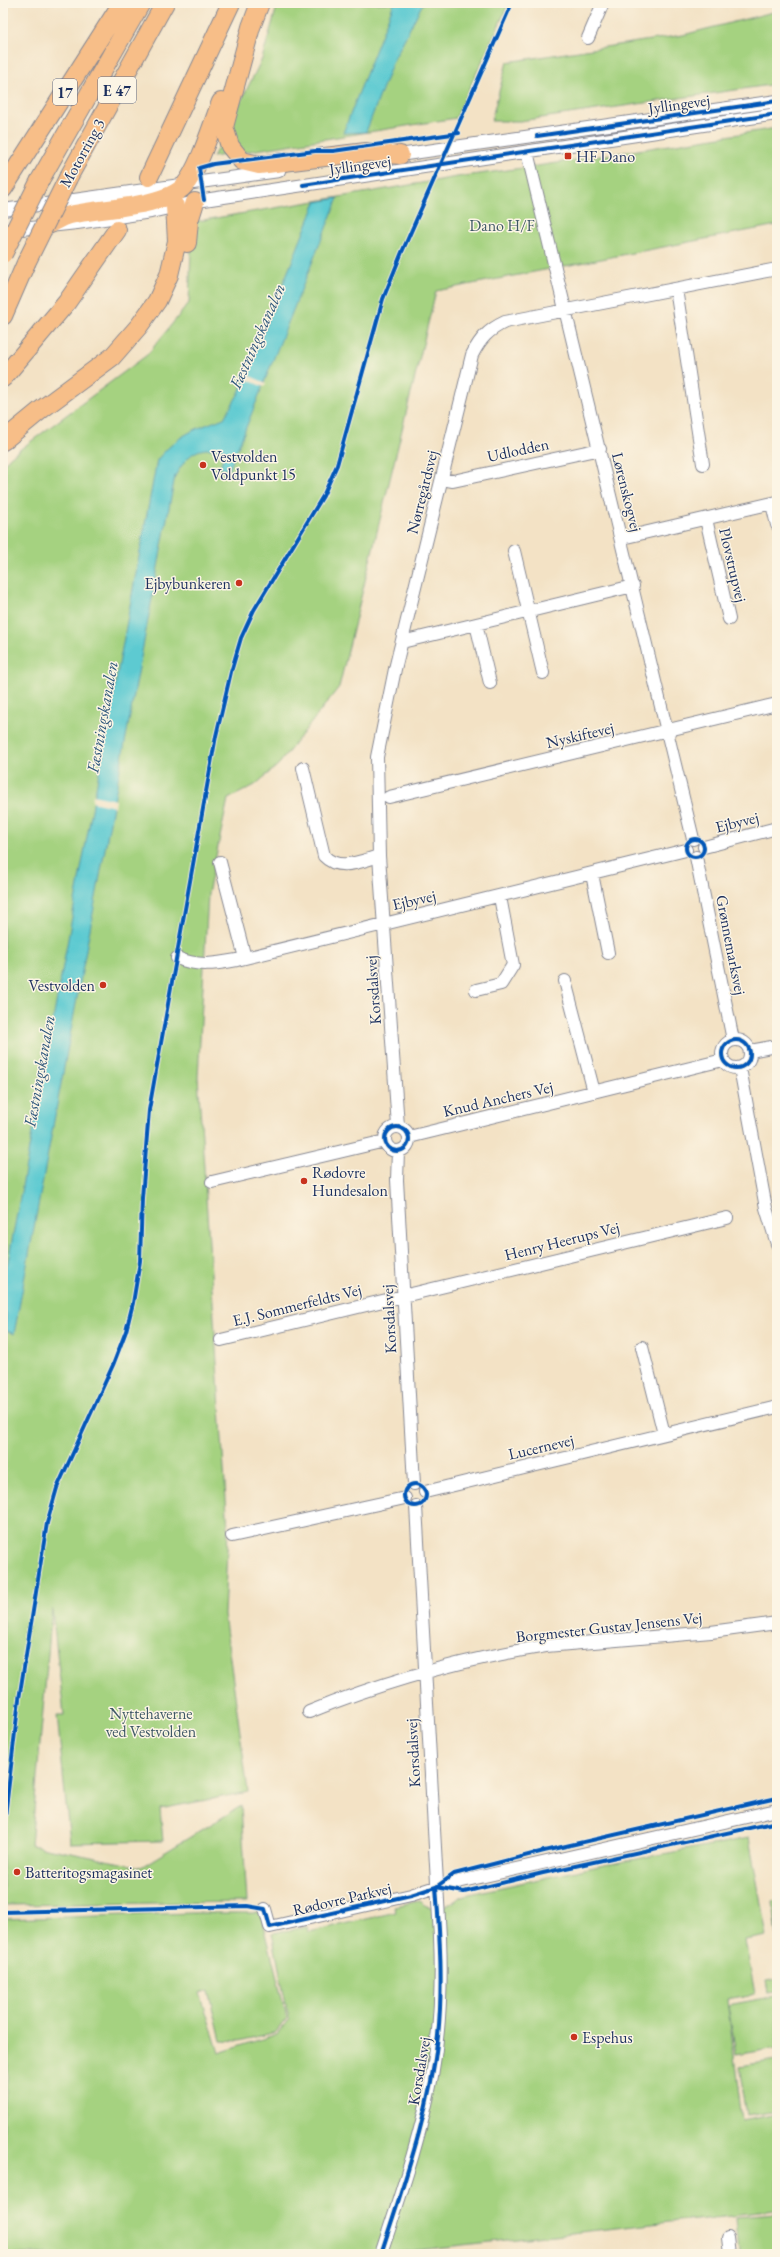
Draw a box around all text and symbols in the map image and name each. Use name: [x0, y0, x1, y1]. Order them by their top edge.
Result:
road number: E 47: [98, 77, 136, 103]
road number: 17: [53, 79, 77, 105]
street label: Jyllingevej: [645, 89, 711, 119]
street label: Motorring 3: [54, 114, 110, 191]
place label: HF Dano: [576, 146, 635, 167]
street label: Jyllingevej: [326, 150, 392, 180]
marker: HF Dano: [563, 151, 573, 161]
park label: Dano H/F: [469, 215, 535, 236]
water label: Fæstningskanalen: [224, 280, 290, 393]
street label: Udlodden: [485, 433, 551, 467]
place label: Vestvolden Voldpunkt 15: [211, 446, 296, 485]
street label: Nørregårdsvej: [401, 448, 443, 536]
street label: Lørenskogvej: [607, 450, 647, 534]
marker: Vestvolden Voldpunkt 15: [198, 460, 208, 470]
street label: Plovstrupvej: [714, 526, 752, 604]
place label: Ejbybunkeren: [145, 573, 232, 594]
marker: Ejbybunkeren: [234, 578, 244, 588]
water label: Fæstningskanalen: [81, 659, 123, 776]
street label: Nyskiftevej: [544, 717, 616, 753]
street label: Ejbyvej: [713, 806, 761, 838]
street label: Ejbyvej: [390, 885, 438, 915]
street label: Grønnemarksvej: [711, 893, 751, 997]
street label: Korsdalsvej: [360, 955, 386, 1025]
place label: Vestvolden: [29, 975, 96, 996]
marker: Vestvolden: [98, 980, 108, 990]
water label: Fæstningskanalen: [18, 1013, 60, 1130]
street label: Knud Anchers Vej: [441, 1076, 555, 1122]
place label: Rødovre Hundesalon: [312, 1162, 388, 1201]
marker: Rødovre Hundesalon: [299, 1176, 309, 1186]
street label: Henry Heerups Vej: [502, 1217, 622, 1265]
street label: E.J. Sommerfeldts Vej: [230, 1279, 364, 1331]
street label: Korsdalsvej: [377, 1284, 401, 1354]
street label: Lucernevej: [506, 1429, 576, 1465]
street label: Borgmester Gustav Jensens Vej: [515, 1607, 703, 1647]
park label: Nyttehaverne ved Vestvolden: [106, 1703, 197, 1742]
street label: Korsdalsvej: [401, 1718, 425, 1788]
place label: Batteritogsmagasinet: [25, 1862, 152, 1883]
marker: Batteritogsmagasinet: [12, 1867, 22, 1877]
street label: Rødovre Parkvej: [291, 1877, 393, 1921]
place label: Espehus: [582, 2027, 633, 2048]
marker: Espehus: [569, 2032, 579, 2042]
street label: Korsdalsvej: [403, 2035, 435, 2107]

